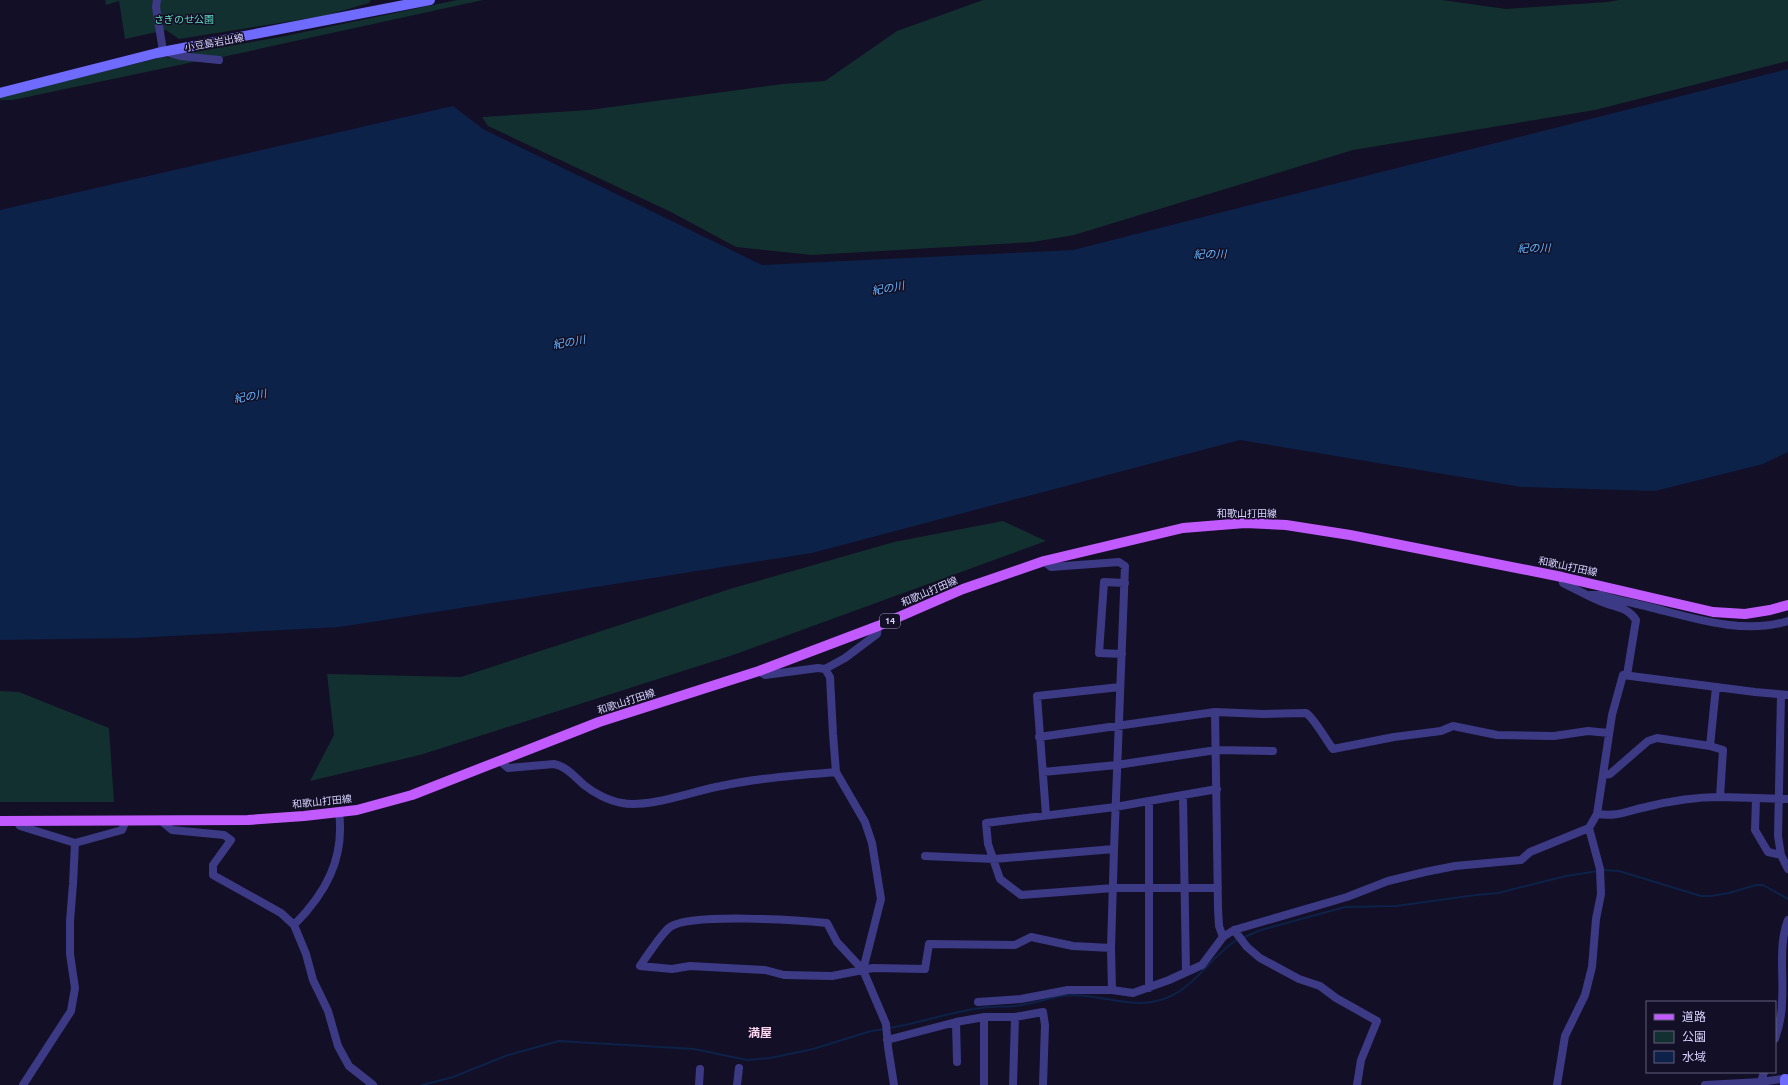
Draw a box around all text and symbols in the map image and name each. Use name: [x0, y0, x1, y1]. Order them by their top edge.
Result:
park label: さぎのせ公園: [154, 14, 214, 25]
street label: 小豆島岩出線: [184, 32, 245, 53]
water label: 紀の川: [1517, 242, 1552, 254]
water label: 紀の川: [1193, 248, 1228, 260]
water label: 紀の川: [871, 279, 906, 297]
water label: 紀の川: [552, 333, 587, 351]
water label: 紀の川: [233, 387, 268, 405]
street label: 和歌山打田線: [1217, 508, 1277, 519]
street label: 和歌山打田線: [1537, 555, 1598, 578]
street label: 和歌山打田線: [899, 575, 959, 608]
road number: 14: [880, 614, 900, 628]
street label: 和歌山打田線: [596, 687, 656, 716]
street label: 和歌山打田線: [292, 793, 352, 810]
legend: [1646, 1001, 1776, 1073]
text: 道路: [1682, 1010, 1706, 1023]
district label: 満屋: [748, 1026, 772, 1039]
text: 公園: [1682, 1030, 1706, 1043]
text: 水域: [1682, 1050, 1706, 1063]

